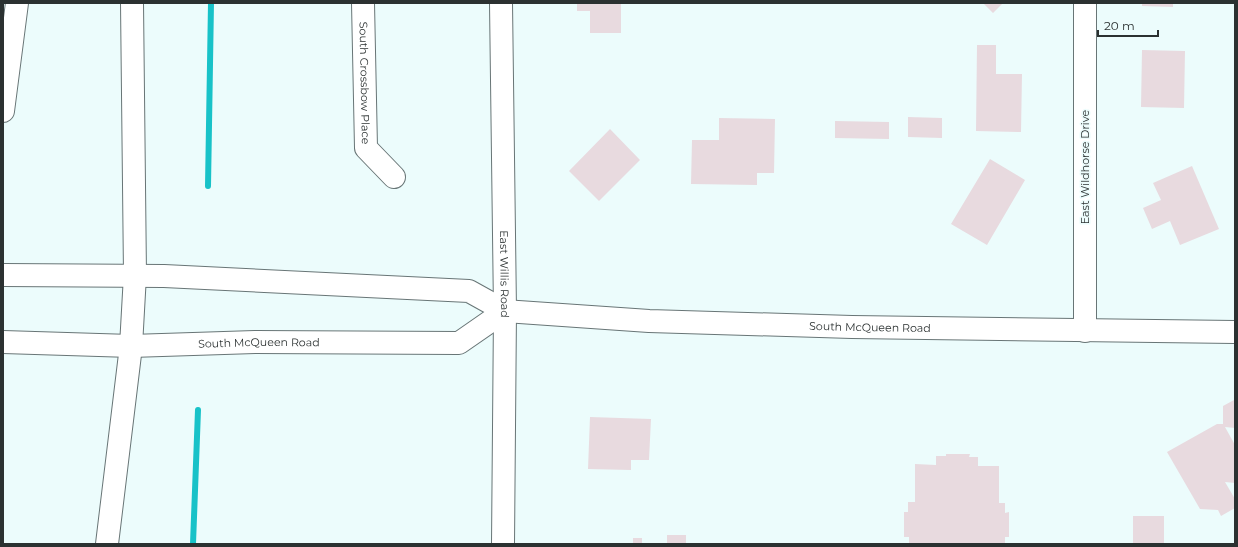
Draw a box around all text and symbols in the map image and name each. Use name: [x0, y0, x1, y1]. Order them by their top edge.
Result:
scale bar: [1098, 12, 1158, 38]
text: 20 m: [1104, 18, 1135, 33]
street label: South Crossbow Place: [356, 22, 373, 145]
street label: East Wildhorse Drive: [1078, 109, 1092, 224]
street label: East Willis Road: [497, 230, 512, 318]
street label: South McQueen Road: [809, 319, 931, 335]
street label: South McQueen Road: [198, 335, 320, 351]

